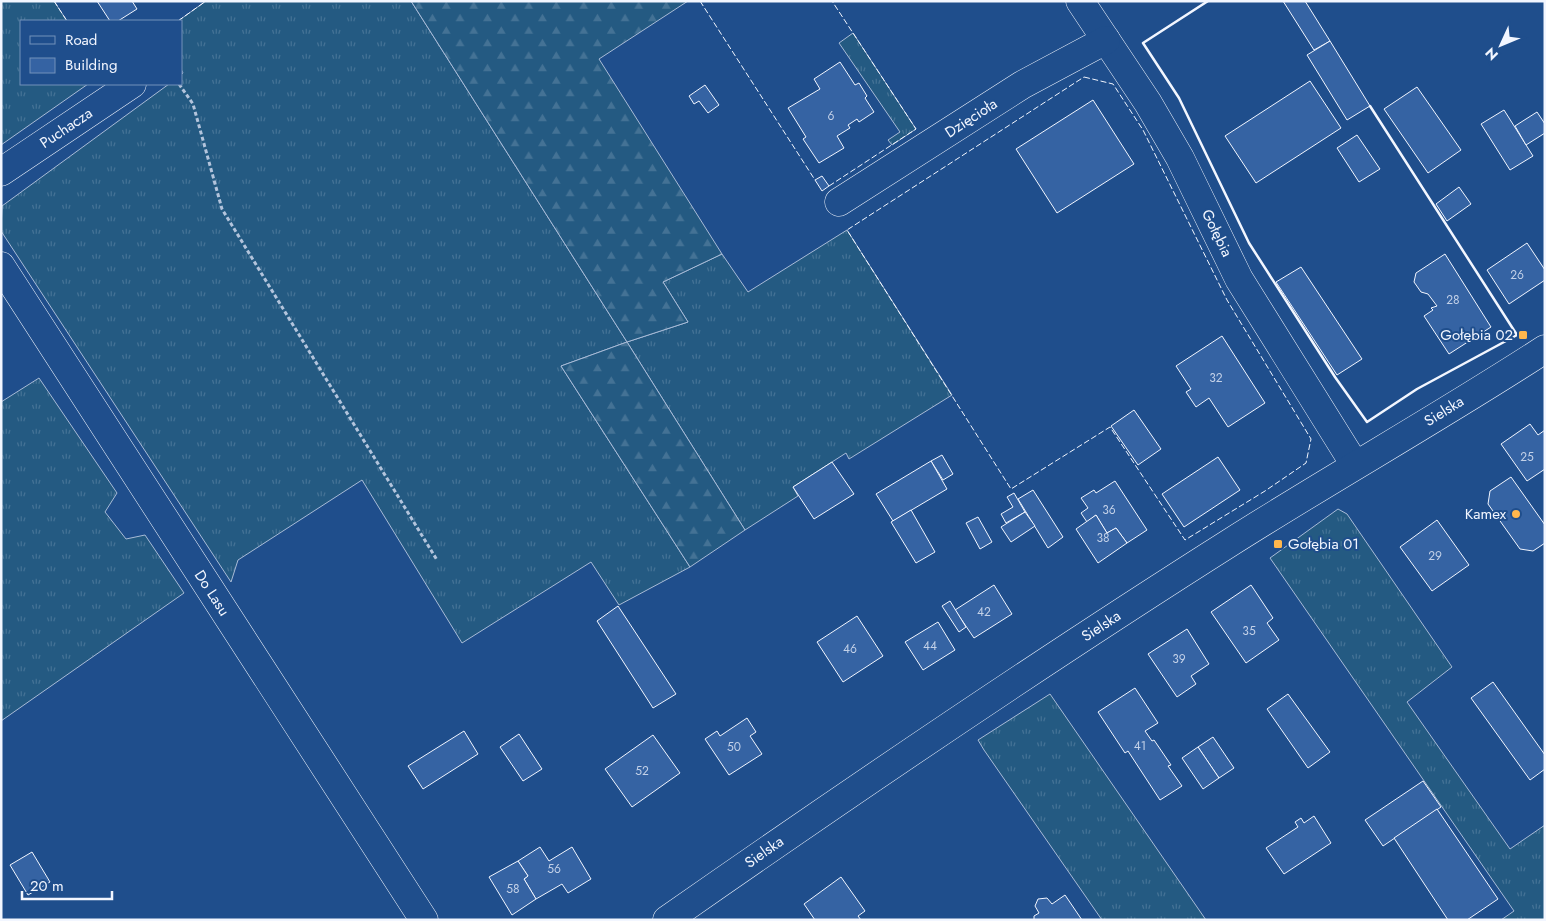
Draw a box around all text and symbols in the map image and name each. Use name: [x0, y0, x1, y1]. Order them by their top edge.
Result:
legend: [20, 20, 182, 85]
north arrow: [1476, 20, 1526, 70]
text: Road: [65, 29, 97, 51]
text: N: [1481, 43, 1503, 65]
text: Building: [65, 54, 117, 76]
street label: Dzięcioła: [940, 93, 1002, 143]
street label: Puchacza: [35, 102, 97, 154]
house number: 6: [828, 107, 835, 125]
street label: Gołębia: [1196, 205, 1238, 261]
house number: 26: [1510, 266, 1524, 284]
house number: 28: [1446, 291, 1460, 309]
place label: Gołębia 02: [1440, 324, 1513, 346]
marker: Gołębia 02: [1517, 329, 1529, 341]
house number: 32: [1209, 369, 1223, 387]
street label: Sielska: [1420, 390, 1468, 432]
house number: 25: [1520, 448, 1534, 466]
house number: 36: [1102, 501, 1116, 519]
place label: Kamex: [1465, 503, 1507, 525]
marker: Kamex: [1510, 508, 1522, 520]
house number: 38: [1096, 529, 1110, 547]
place label: Gołębia 01: [1288, 533, 1359, 555]
marker: Gołębia 01: [1272, 538, 1284, 550]
house number: 29: [1428, 547, 1442, 565]
street label: Do Lasu: [189, 566, 235, 620]
house number: 42: [977, 603, 991, 621]
street label: Sielska: [1077, 605, 1125, 647]
house number: 35: [1242, 622, 1256, 640]
house number: 44: [923, 637, 937, 655]
house number: 46: [843, 640, 857, 658]
house number: 39: [1172, 650, 1186, 668]
house number: 41: [1134, 737, 1146, 755]
house number: 50: [727, 738, 741, 756]
house number: 52: [635, 762, 649, 780]
street label: Sielska: [740, 831, 788, 873]
house number: 56: [547, 860, 561, 878]
scale bar: [22, 868, 112, 900]
text: 20 m: [30, 875, 64, 897]
house number: 58: [506, 880, 520, 898]

